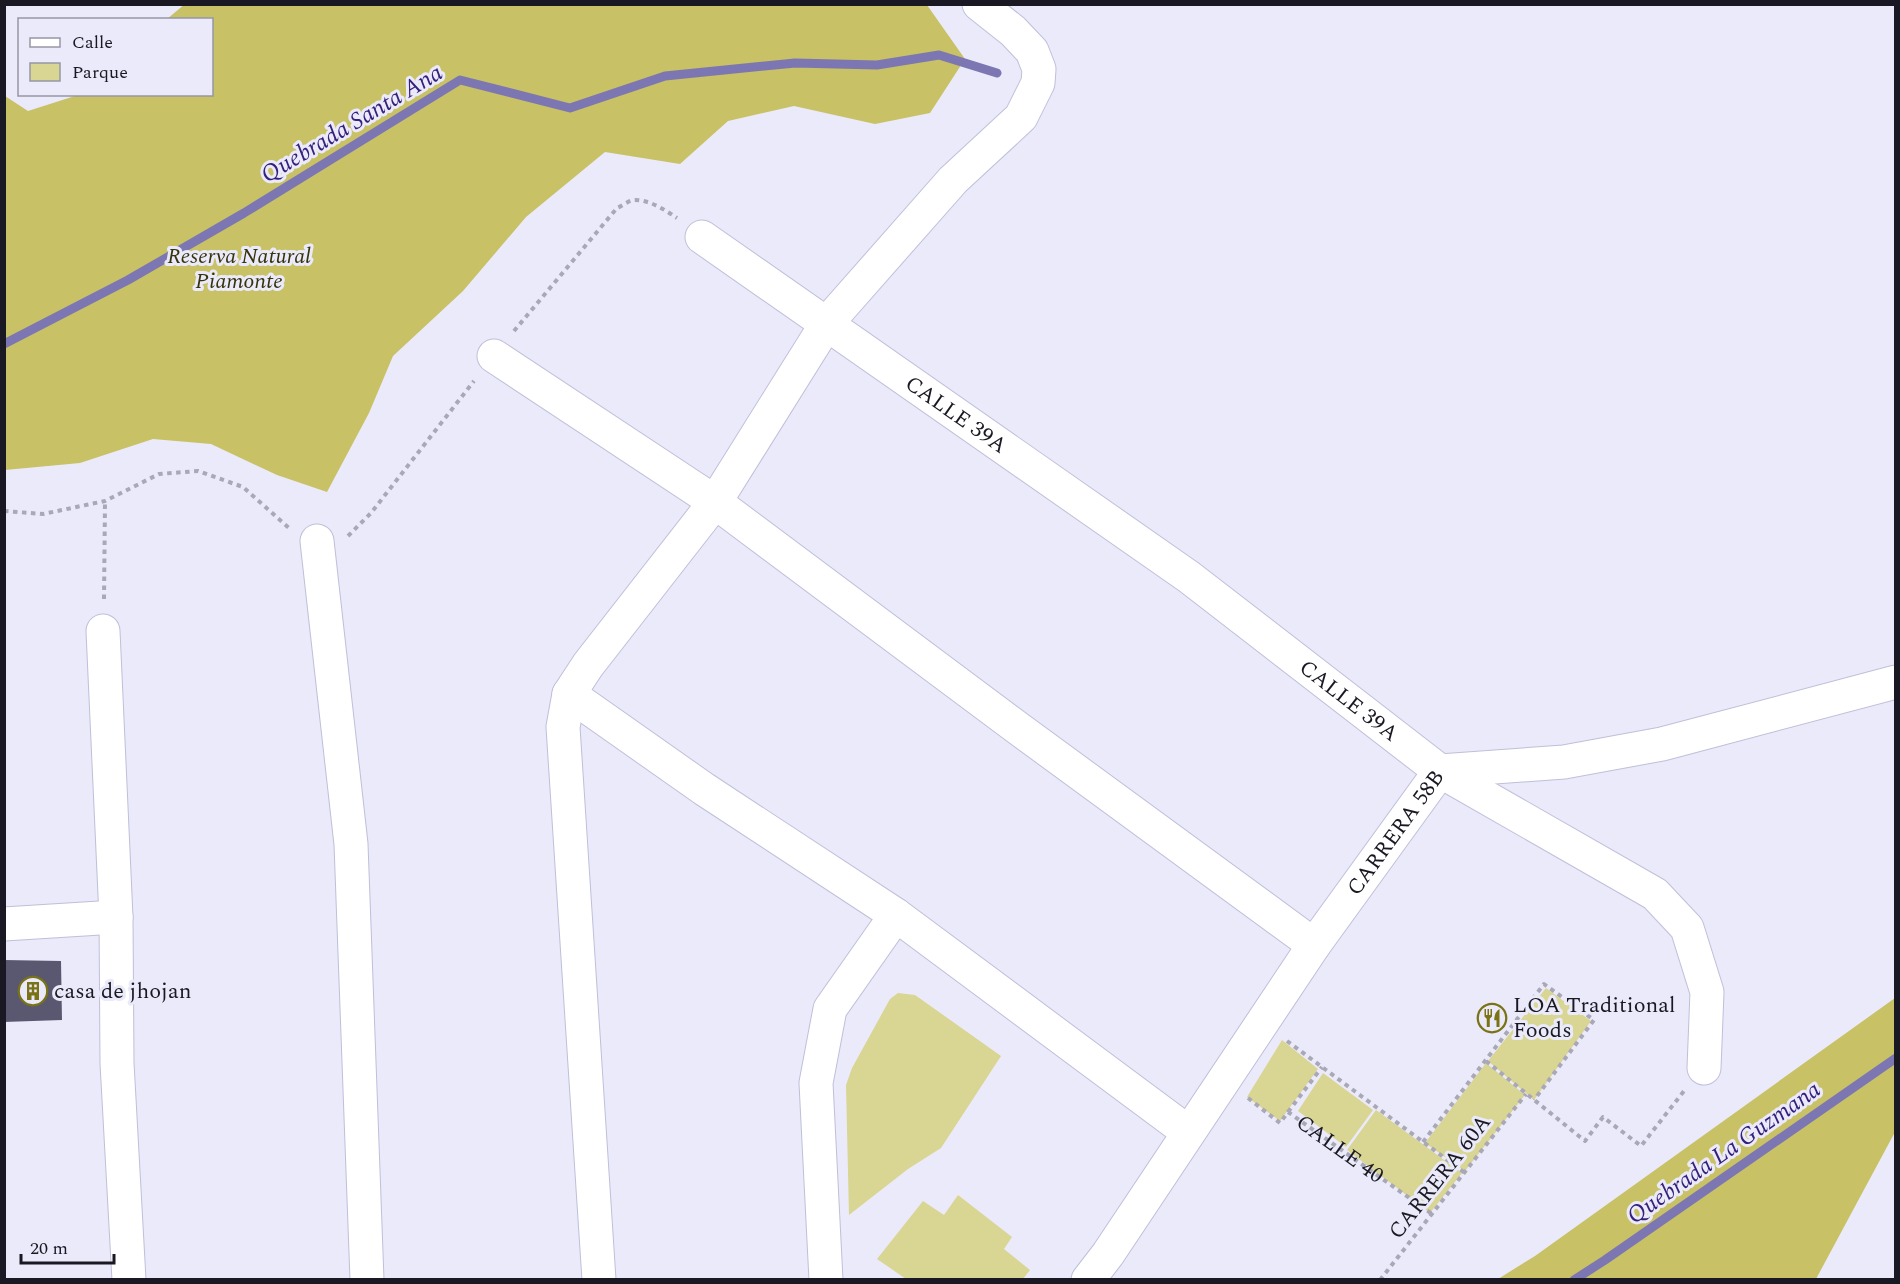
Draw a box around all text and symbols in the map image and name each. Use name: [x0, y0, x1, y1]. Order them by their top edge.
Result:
legend: [18, 18, 213, 96]
text: Calle: [72, 29, 113, 56]
water label: Quebrada Santa Ana: [254, 55, 450, 193]
text: Parque: [72, 59, 128, 86]
park label: Reserva Natural Piamonte: [167, 240, 311, 298]
street label: CALLE 39A: [898, 367, 1014, 462]
street label: CALLE 39A: [1292, 651, 1406, 750]
street label: CARRERA 58B: [1338, 763, 1452, 902]
building icon: casa de jhojan: [17, 975, 49, 1007]
place label: casa de jhojan: [54, 975, 192, 1008]
place label: LOA Traditional Foods: [1513, 989, 1675, 1047]
restaurant icon: LOA Traditional Foods: [1476, 1002, 1508, 1034]
water label: Quebrada La Guzmana: [1620, 1072, 1828, 1234]
street label: CALLE 40: [1289, 1106, 1391, 1192]
street label: CARRERA 60A: [1381, 1108, 1499, 1246]
scale bar: [21, 1227, 114, 1265]
text: 20 m: [30, 1235, 68, 1262]

